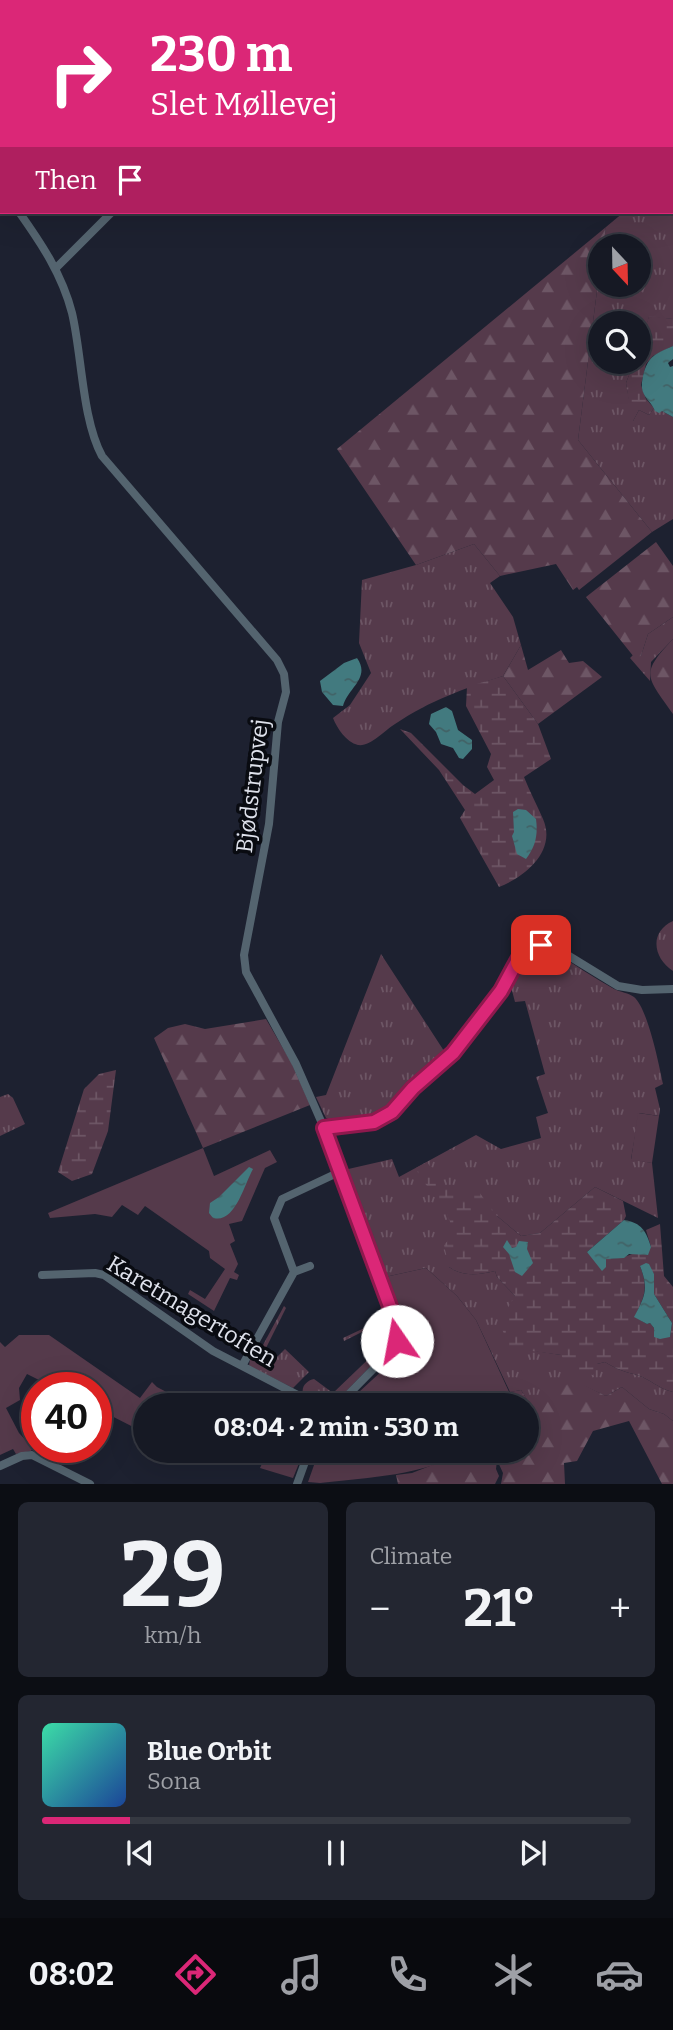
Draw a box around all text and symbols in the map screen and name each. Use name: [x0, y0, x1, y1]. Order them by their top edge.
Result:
text: 230 m: [150, 25, 293, 84]
icon: right: [35, 28, 126, 119]
text: Slet Møllevej: [150, 85, 338, 123]
icon: arrive: [111, 161, 149, 199]
text: Then: [35, 165, 97, 196]
north arrow: [588, 234, 651, 298]
map controls: [588, 234, 651, 374]
button: search: [588, 311, 651, 374]
street label: Bjødstrupvej: [230, 717, 274, 855]
pin: [511, 915, 571, 975]
icon: arrive: [522, 926, 560, 964]
street label: Karetmagertoften: [102, 1249, 282, 1373]
position arrow: [360, 1304, 434, 1378]
speed limit sign: 40: [21, 1372, 112, 1463]
text: 08:04 · 2 min · 530 m: [213, 1412, 459, 1443]
text: 29: [120, 1521, 225, 1630]
text: Climate: [370, 1542, 452, 1570]
text: 21°: [464, 1577, 536, 1640]
text: −: [370, 1586, 390, 1632]
text: +: [609, 1586, 631, 1632]
text: km/h: [144, 1621, 201, 1649]
text: Blue Orbit: [147, 1736, 271, 1767]
text: Sona: [147, 1767, 201, 1795]
icon: previous: [121, 1834, 159, 1872]
icon: pause: [317, 1834, 355, 1872]
icon: next: [514, 1834, 552, 1872]
icon: directions: [171, 1950, 220, 1999]
icon: music: [277, 1950, 326, 1999]
icon: phone: [383, 1950, 432, 1999]
icon: climate: [489, 1950, 538, 1999]
icon: car: [595, 1950, 644, 1999]
text: 08:02: [29, 1955, 114, 1993]

